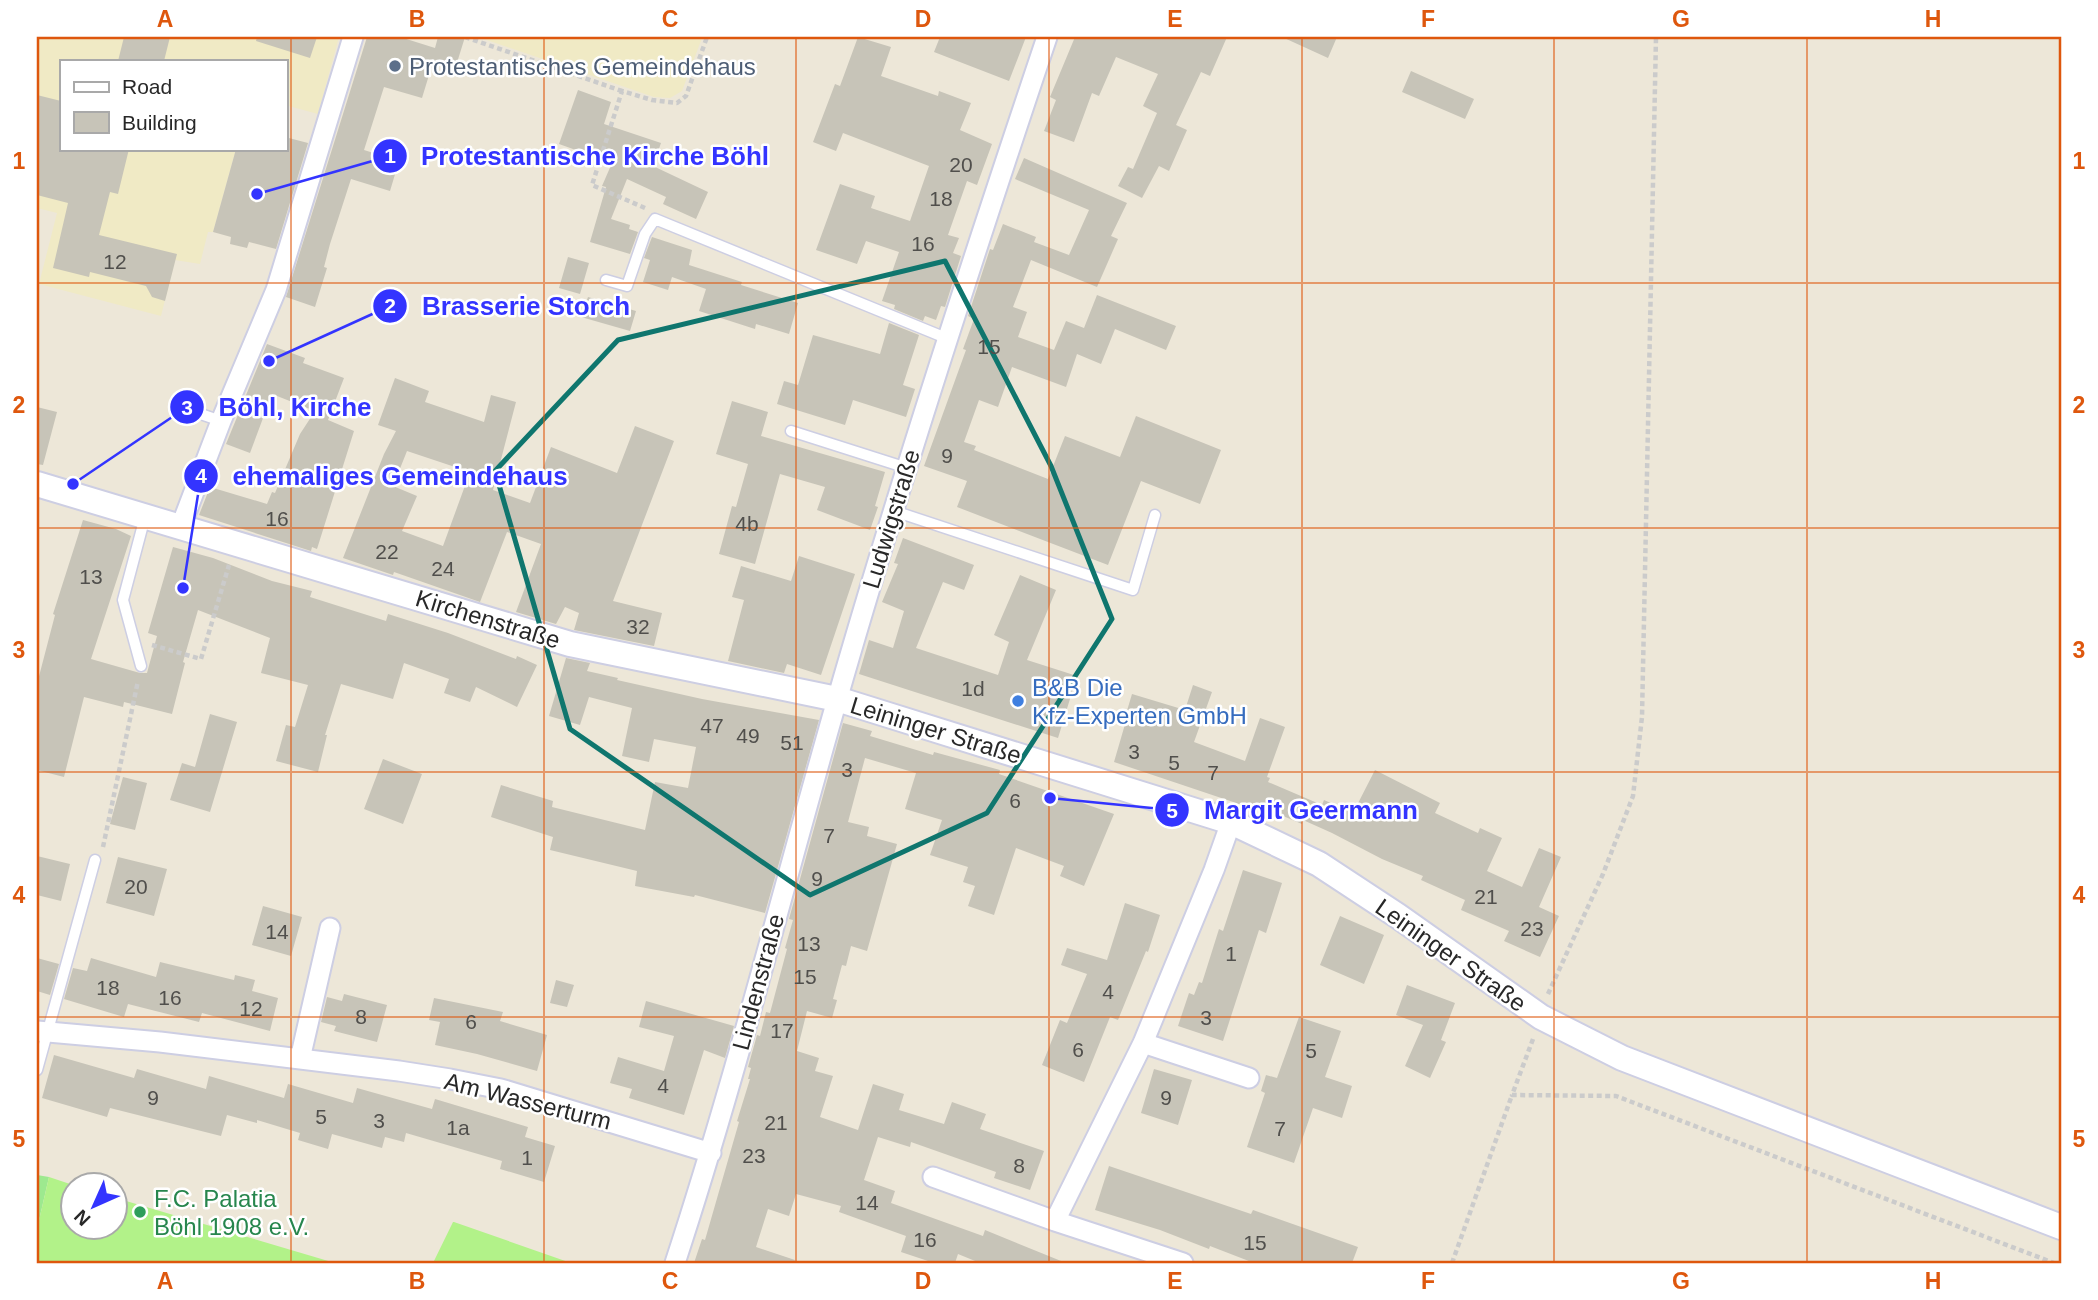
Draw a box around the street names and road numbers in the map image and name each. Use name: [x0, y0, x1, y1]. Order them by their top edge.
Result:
street label: Ludwigstraße: [857, 446, 925, 592]
street label: Kirchenstraße: [413, 584, 563, 654]
street label: Leininger Straße: [847, 691, 1025, 769]
street label: Leininger Straße: [1371, 893, 1531, 1017]
street label: Lindenstraße: [727, 911, 789, 1053]
street label: Am Wasserturm: [442, 1067, 614, 1135]

